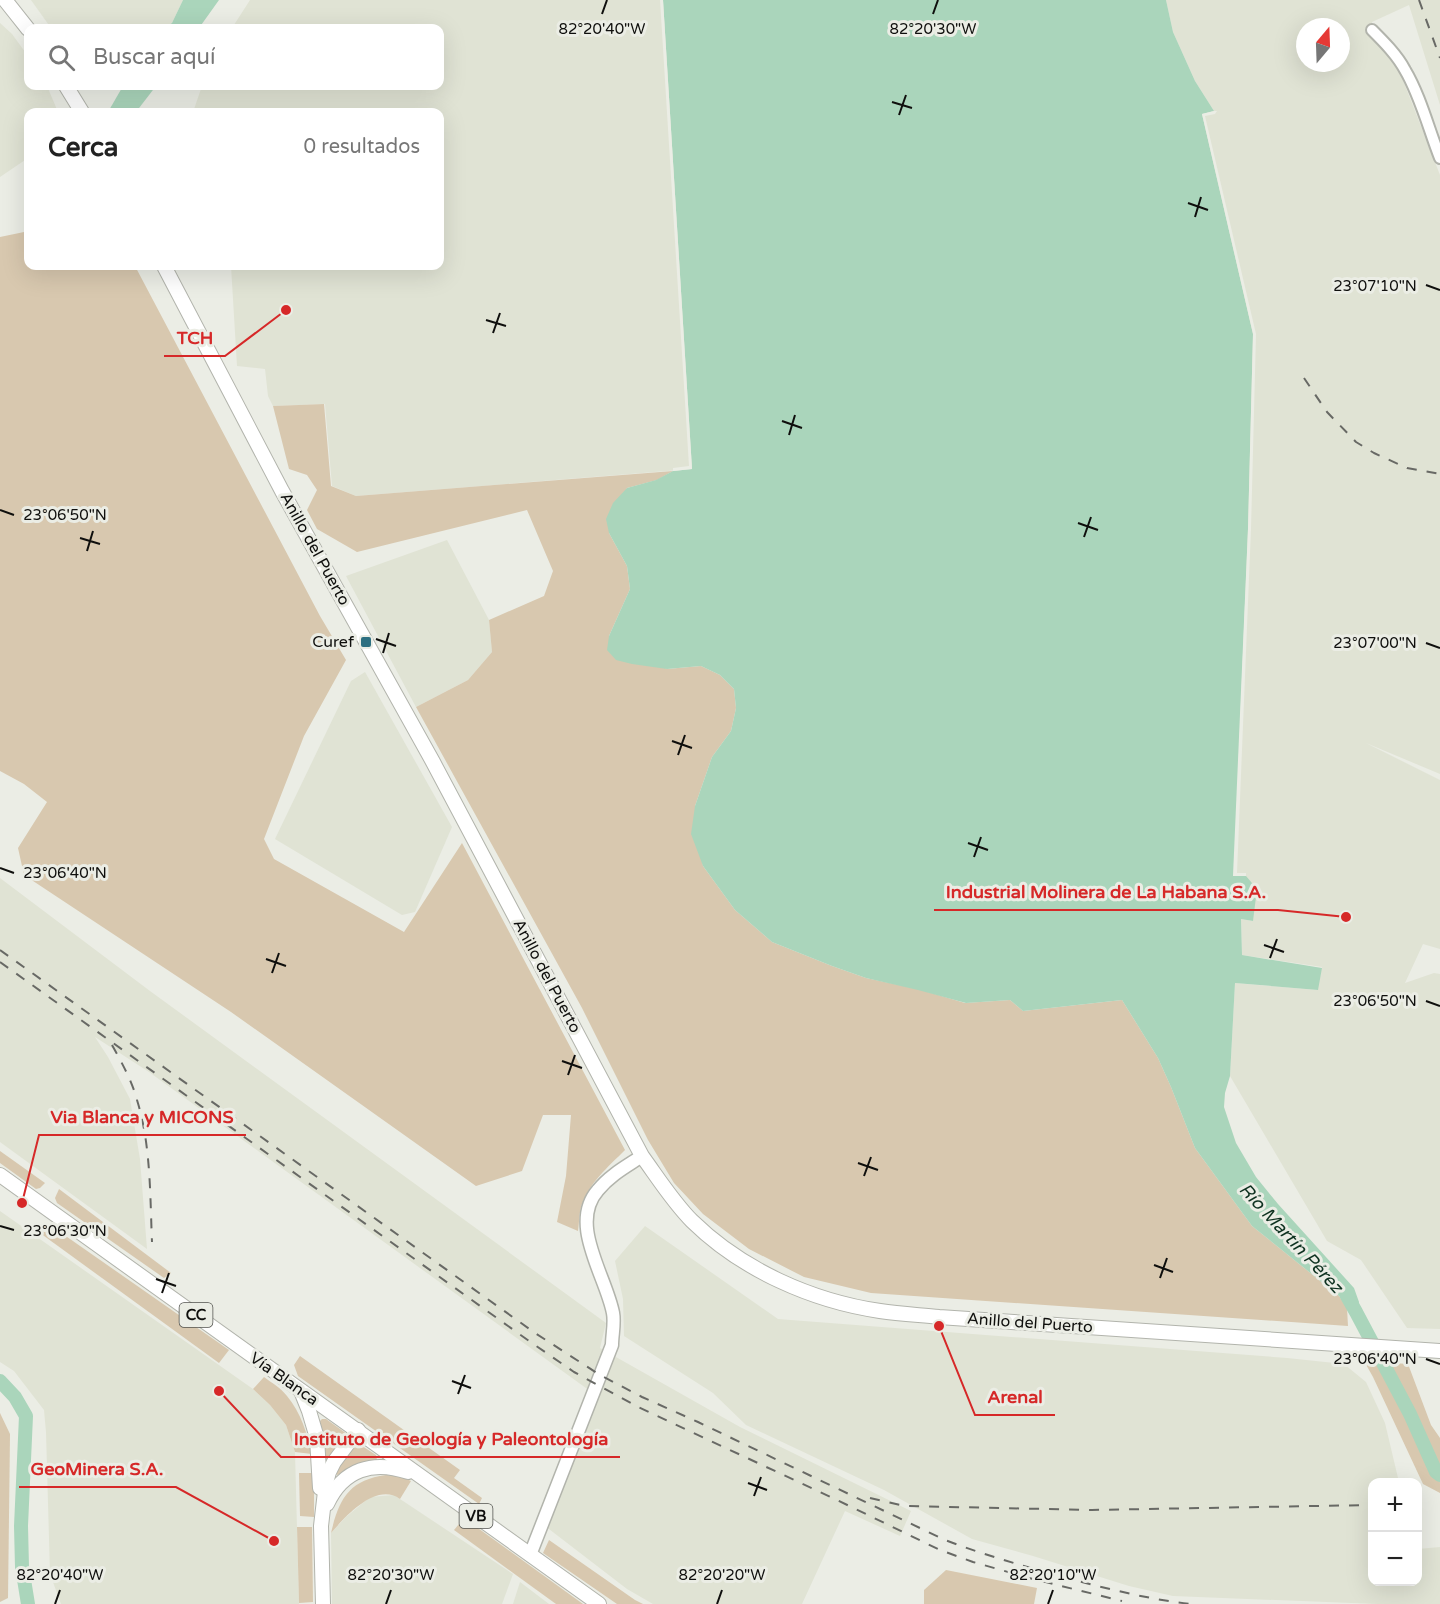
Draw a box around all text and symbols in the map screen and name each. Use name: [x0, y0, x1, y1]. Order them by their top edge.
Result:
north arrow: [1296, 18, 1350, 72]
text: 82°20'40"W: [559, 20, 645, 38]
text: 82°20'30"W: [890, 20, 976, 38]
search box: [24, 24, 444, 90]
icon: search: [45, 41, 78, 74]
text: Buscar aquí: [93, 44, 215, 70]
text: Cerca: [48, 132, 118, 163]
text: 0 resultados: [304, 135, 420, 159]
text: 23°07'10"N: [1333, 277, 1417, 295]
callout: TCH: [164, 320, 225, 356]
text: TCH: [176, 327, 213, 349]
street label: Anillo del Puerto: [276, 489, 354, 609]
text: 23°06'50"N: [23, 506, 107, 524]
place label: Curef: [312, 632, 355, 652]
text: 23°07'00"N: [1333, 634, 1417, 652]
marker: Curef: [359, 635, 373, 649]
text: 23°06'40"N: [23, 864, 107, 882]
callout: Industrial Molinera de La Habana S.A.: [934, 874, 1278, 910]
text: Industrial Molinera de La Habana S.A.: [946, 881, 1266, 903]
street label: Anillo del Puerto: [509, 916, 585, 1036]
text: 23°06'50"N: [1333, 992, 1417, 1010]
callout: Via Blanca y MICONS: [39, 1099, 246, 1135]
text: Via Blanca y MICONS: [50, 1106, 234, 1128]
water label: Río Martín Pérez: [1234, 1179, 1349, 1299]
text: 23°06'30"N: [23, 1222, 107, 1240]
road number: CC: [180, 1303, 212, 1327]
street label: Anillo del Puerto: [966, 1309, 1094, 1337]
street label: Vía Blanca: [246, 1348, 322, 1410]
text: 23°06'40"N: [1333, 1350, 1417, 1368]
callout: Arenal: [975, 1379, 1055, 1415]
text: Arenal: [987, 1386, 1043, 1408]
callout: Instituto de Geología y Paleontología: [281, 1421, 620, 1457]
text: Instituto de Geología y Paleontología: [294, 1428, 608, 1450]
callout: GeoMinera S.A.: [19, 1451, 176, 1487]
text: GeoMinera S.A.: [31, 1458, 163, 1480]
map controls: [1368, 1478, 1422, 1586]
button: +: [1368, 1478, 1422, 1532]
road number: VB: [460, 1504, 492, 1528]
button: −: [1368, 1532, 1422, 1586]
text: 82°20'40"W: [17, 1566, 103, 1584]
text: 82°20'30"W: [348, 1566, 434, 1584]
text: 82°20'20"W: [679, 1566, 765, 1584]
text: 82°20'10"W: [1010, 1566, 1096, 1584]

